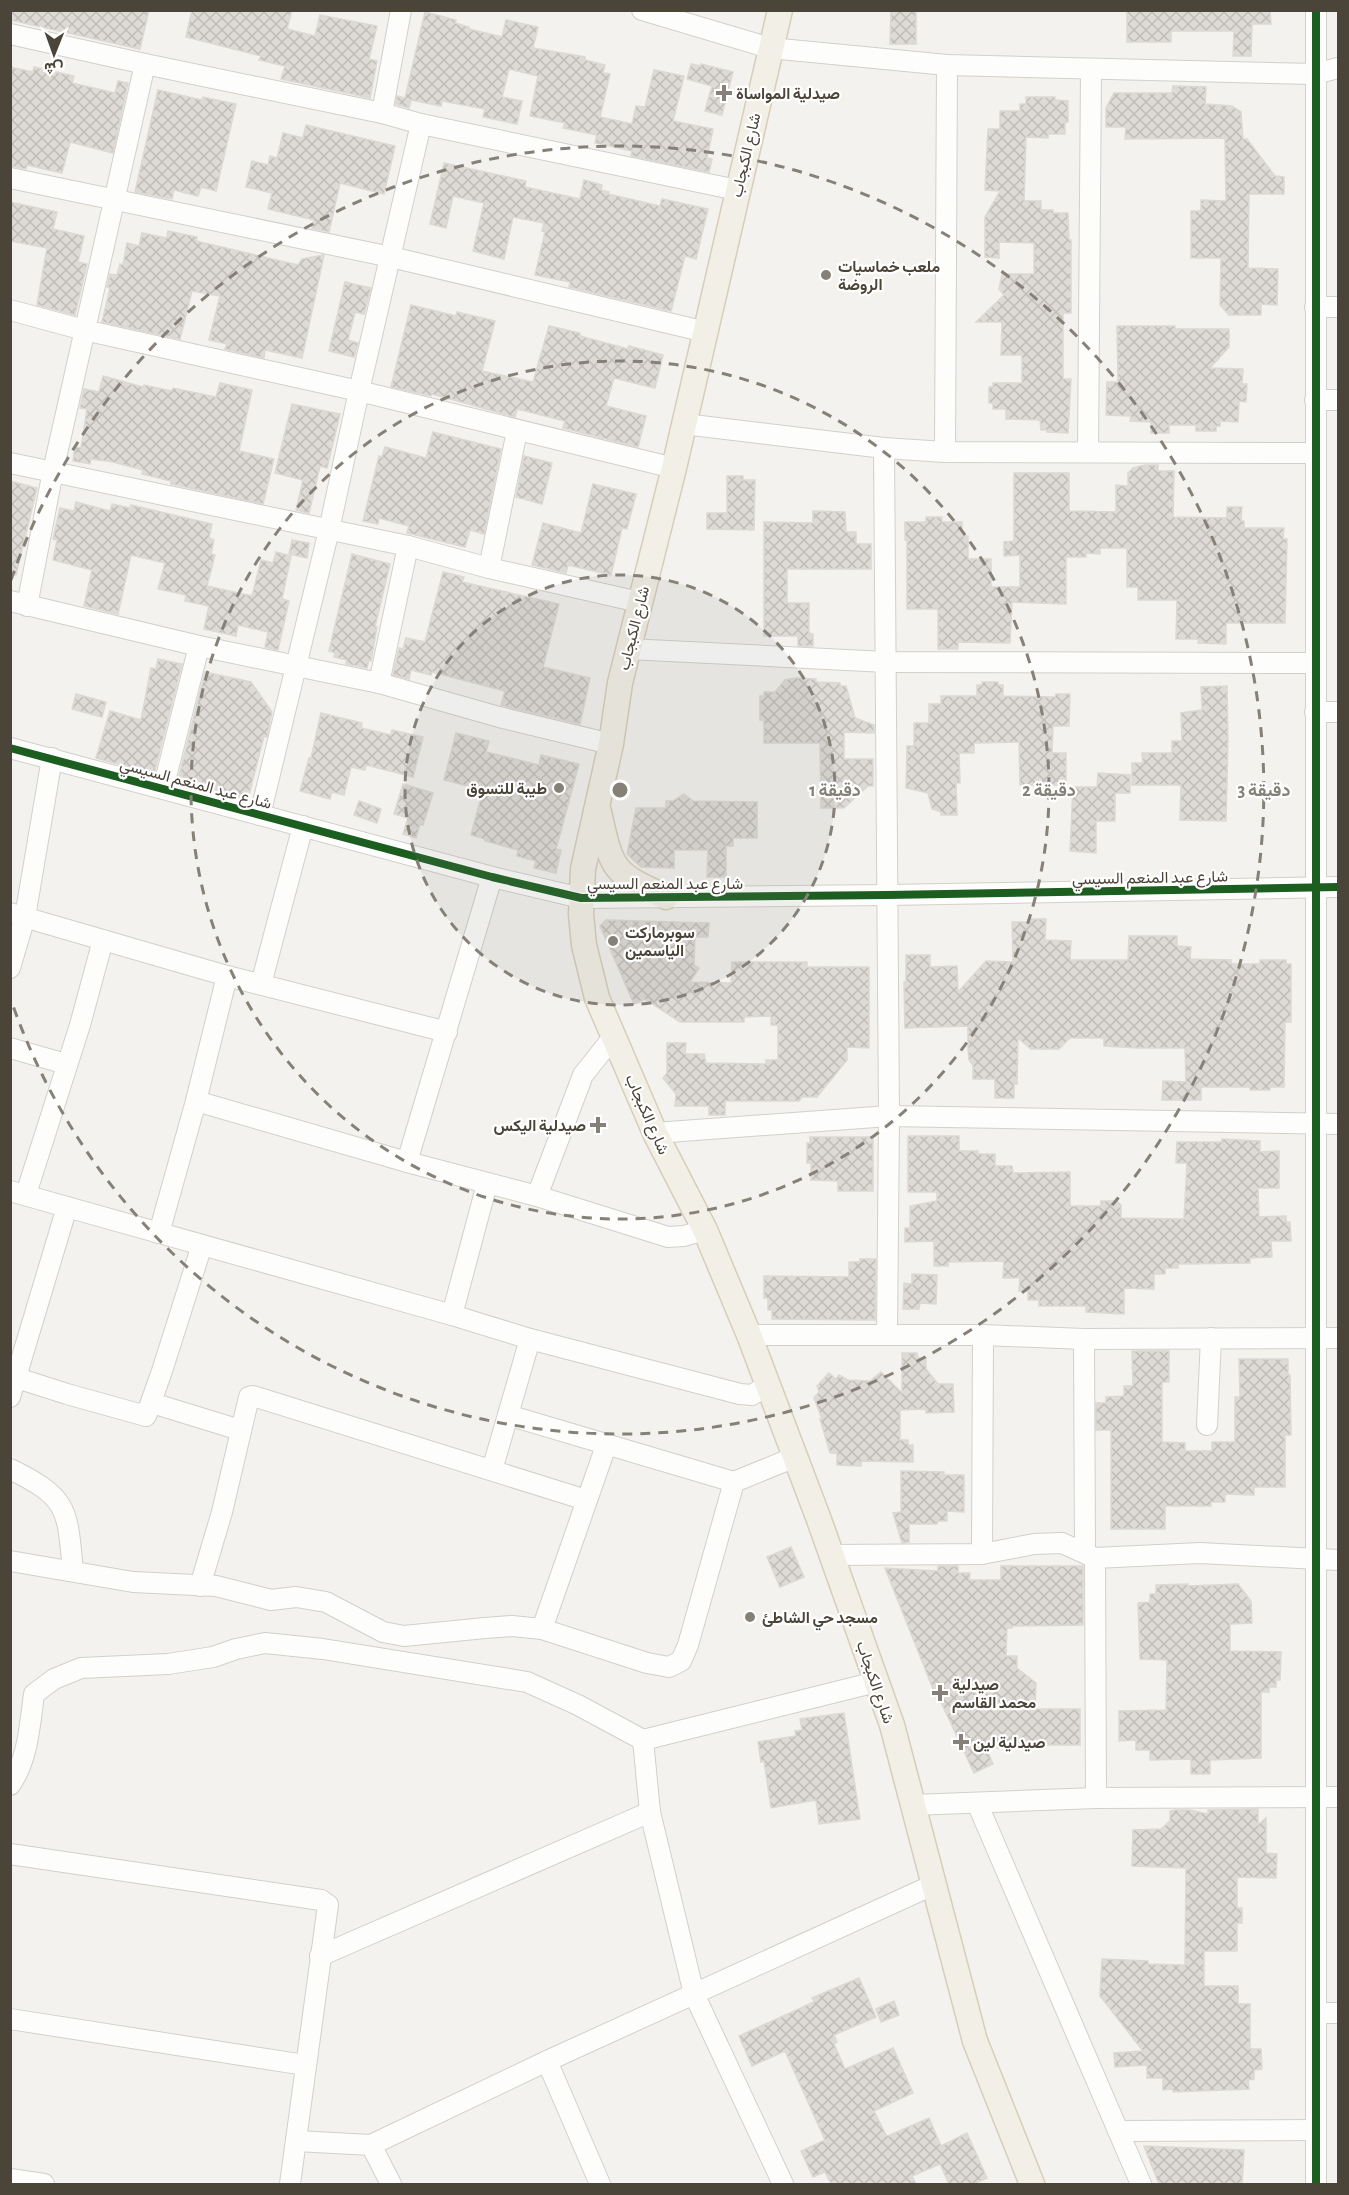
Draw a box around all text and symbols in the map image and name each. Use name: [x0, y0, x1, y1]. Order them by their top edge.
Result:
north arrow: [24, 24, 84, 84]
text: ش: [44, 59, 64, 76]
marker: صيدلية المواساة: [717, 86, 731, 100]
place label: صيدلية المواساة: [736, 86, 840, 104]
street label: شارع الكبجاب: [729, 112, 766, 200]
place label: ملعب خماسيات الروضة: [838, 259, 940, 295]
marker: ملعب خماسيات الروضة: [819, 268, 833, 282]
street label: شارع الكبجاب: [616, 585, 655, 673]
street label: شارع عبد المنعم السيسي: [117, 756, 273, 817]
centre of rings: [610, 780, 630, 800]
place label: طيبة للتسوق: [466, 781, 547, 799]
marker: طيبة للتسوق: [552, 781, 566, 795]
text: 1 دقيقة: [809, 782, 861, 801]
text: 2 دقيقة: [1022, 782, 1076, 801]
text: 3 دقيقة: [1238, 782, 1290, 801]
street label: شارع عبد المنعم السيسي: [1072, 869, 1228, 892]
street label: شارع عبد المنعم السيسي: [587, 876, 743, 897]
place label: سوبرماركت الياسمين: [625, 925, 695, 960]
marker: سوبرماركت الياسمين: [606, 934, 620, 948]
street label: شارع الكبجاب: [620, 1072, 672, 1158]
place label: صيدلية اليكس: [494, 1118, 586, 1135]
marker: صيدلية اليكس: [591, 1118, 605, 1132]
marker: مسجد حي الشاطئ: [743, 1610, 757, 1624]
place label: مسجد حي الشاطئ: [762, 1610, 878, 1631]
street label: شارع الكبجاب: [851, 1639, 897, 1727]
place label: صيدلية محمد القاسم: [952, 1677, 1037, 1713]
marker: صيدلية محمد القاسم: [933, 1686, 947, 1700]
marker: صيدلية لين: [954, 1735, 968, 1749]
place label: صيدلية لين: [973, 1735, 1045, 1752]

